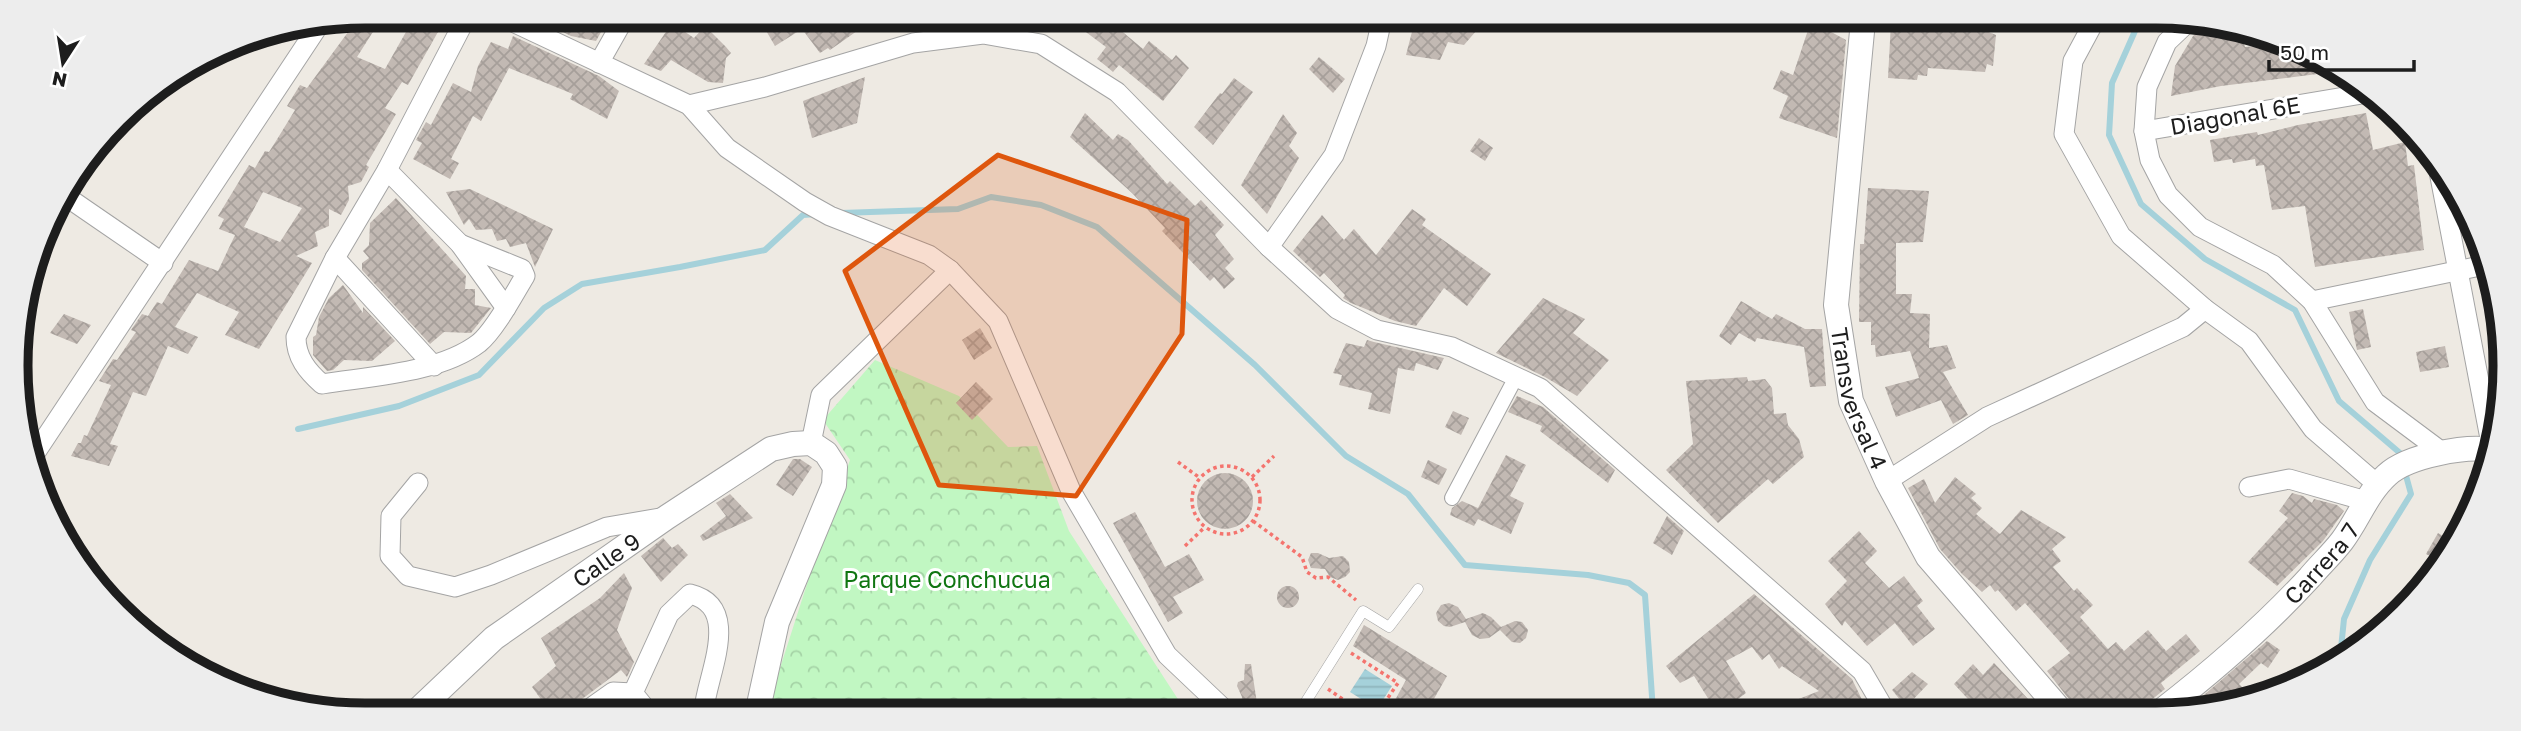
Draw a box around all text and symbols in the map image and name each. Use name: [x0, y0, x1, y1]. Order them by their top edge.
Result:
north arrow: [28, 28, 98, 98]
scale bar: [2269, 28, 2414, 72]
text: 50 m: [2280, 39, 2329, 65]
text: N: [50, 67, 69, 93]
street label: Diagonal 6E: [2168, 90, 2302, 140]
street label: Transversal 4: [1826, 326, 1894, 474]
street label: Carrera 7: [2278, 517, 2365, 610]
street label: Calle 9: [567, 526, 645, 593]
park label: Parque Conchucua: [843, 565, 1051, 593]

